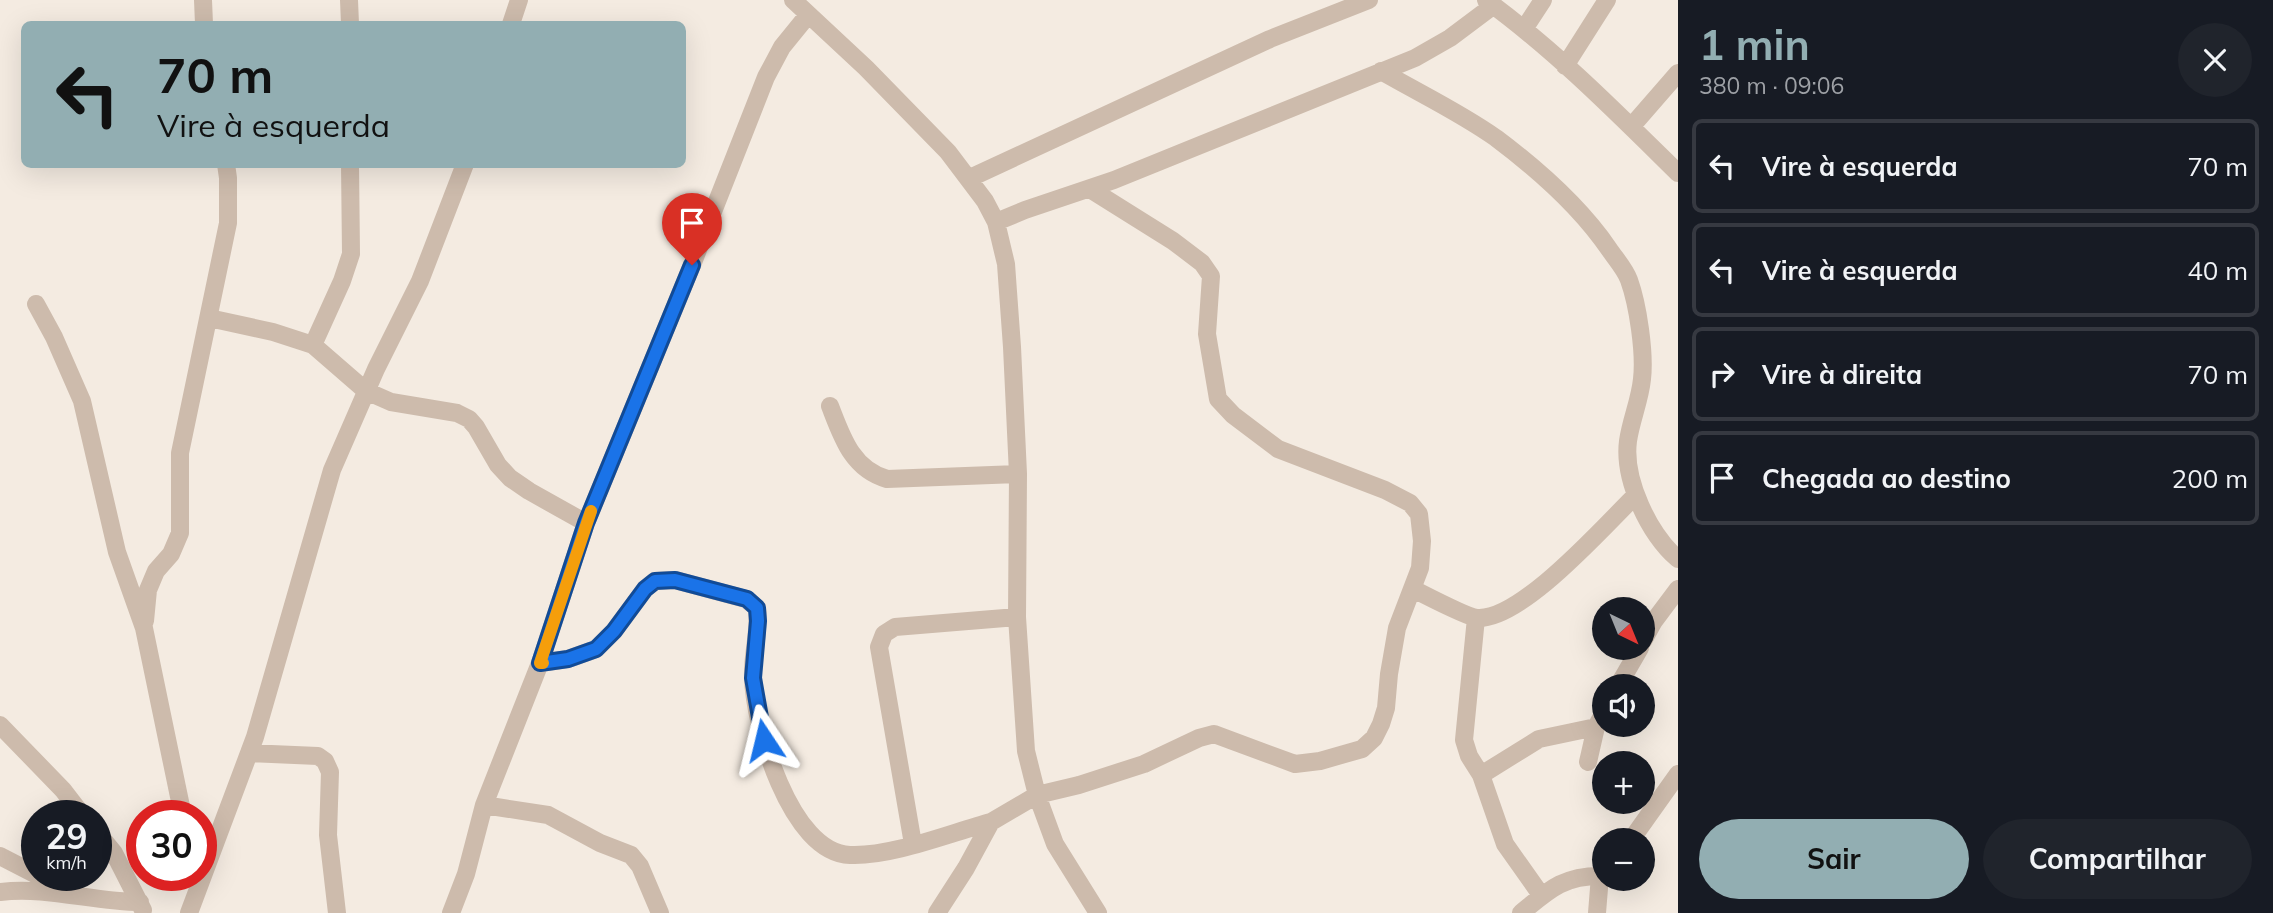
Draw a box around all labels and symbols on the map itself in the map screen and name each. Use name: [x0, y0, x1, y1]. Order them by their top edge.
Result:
pin: [662, 193, 722, 265]
north arrow: [1592, 597, 1656, 660]
position arrow: [727, 703, 801, 777]
speed limit sign: 30: [126, 800, 217, 891]

